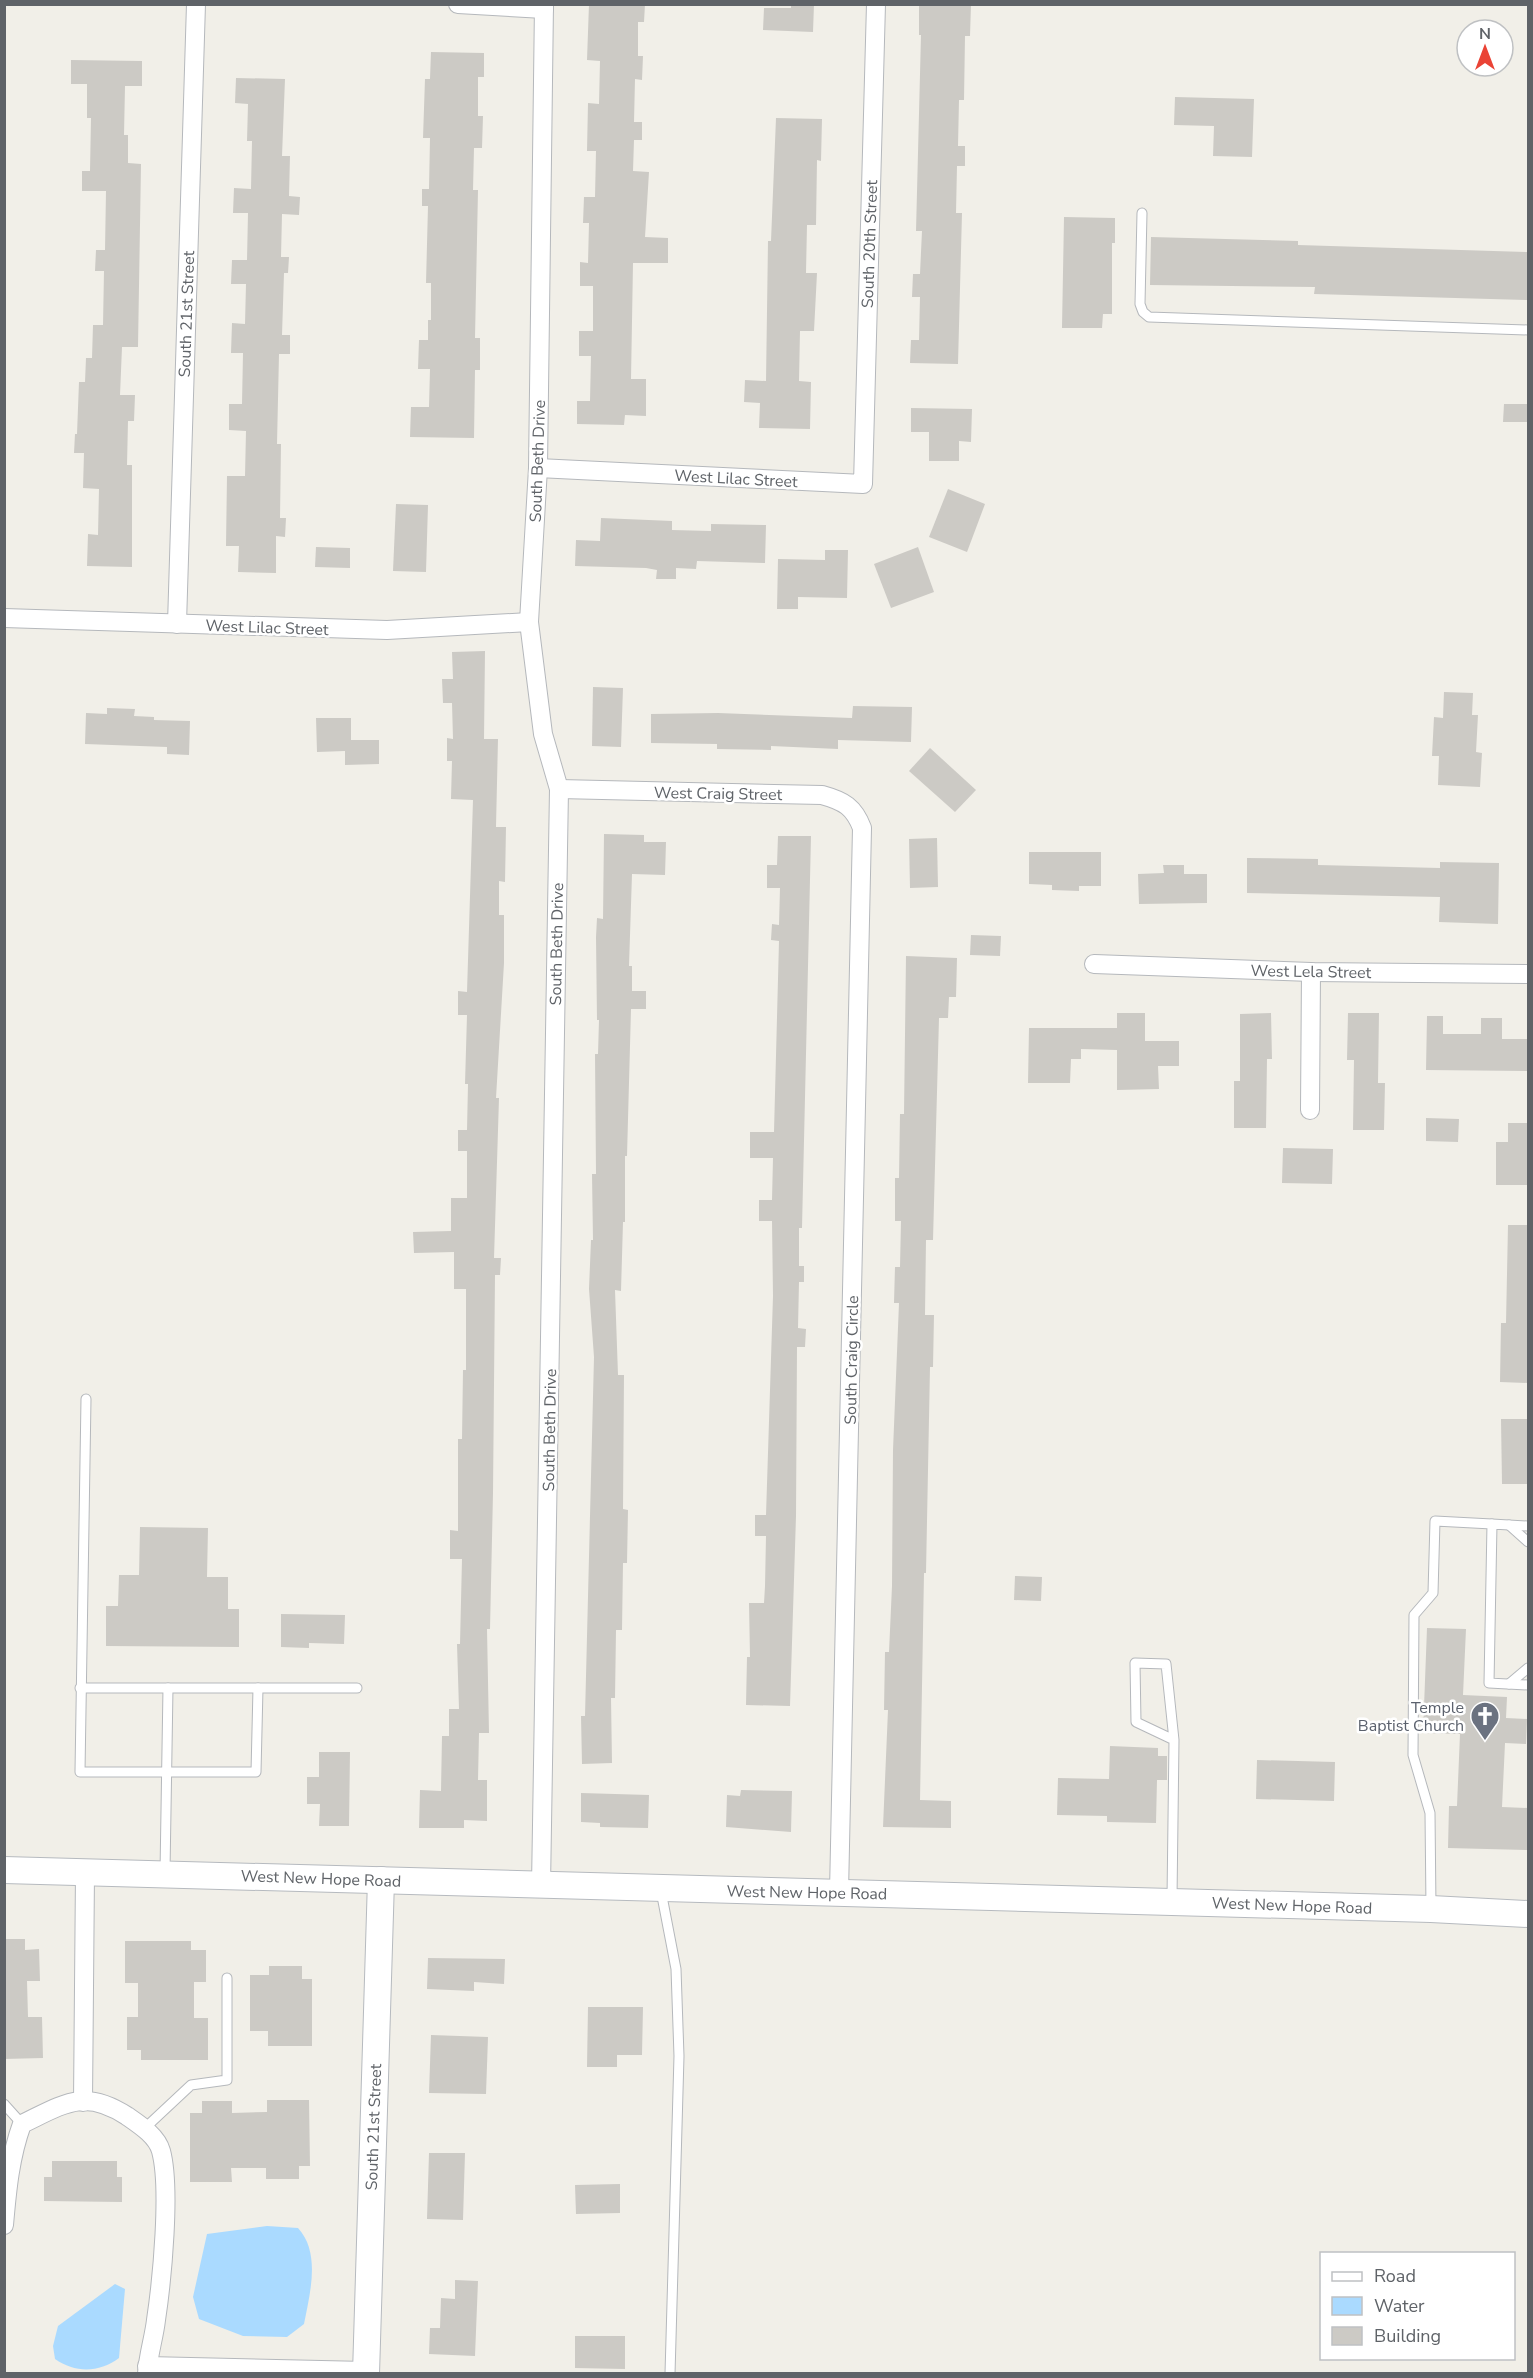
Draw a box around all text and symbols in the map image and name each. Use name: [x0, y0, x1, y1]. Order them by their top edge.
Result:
north arrow: [1455, 18, 1515, 78]
text: N: [1479, 23, 1491, 45]
street label: South 20th Street: [857, 179, 883, 308]
street label: South 21st Street: [174, 250, 200, 378]
street label: South Beth Drive: [525, 399, 551, 523]
street label: West Lilac Street: [674, 465, 798, 493]
street label: West Lilac Street: [205, 615, 329, 641]
street label: West Craig Street: [654, 782, 783, 806]
street label: South Beth Drive: [545, 883, 569, 1005]
street label: West Lela Street: [1250, 960, 1372, 984]
street label: South Craig Circle: [840, 1295, 864, 1425]
street label: South Beth Drive: [538, 1369, 562, 1491]
place label: Temple Baptist Church: [1358, 1697, 1464, 1737]
church icon: Temple Baptist Church: [1469, 1700, 1501, 1742]
street label: West New Hope Road: [240, 1865, 402, 1893]
street label: West New Hope Road: [727, 1881, 887, 1905]
street label: West New Hope Road: [1211, 1892, 1373, 1920]
street label: South 21st Street: [361, 2063, 387, 2191]
legend: [1320, 2252, 1515, 2360]
text: Road: [1374, 2264, 1416, 2288]
text: Water: [1374, 2294, 1425, 2318]
text: Building: [1374, 2324, 1441, 2348]

